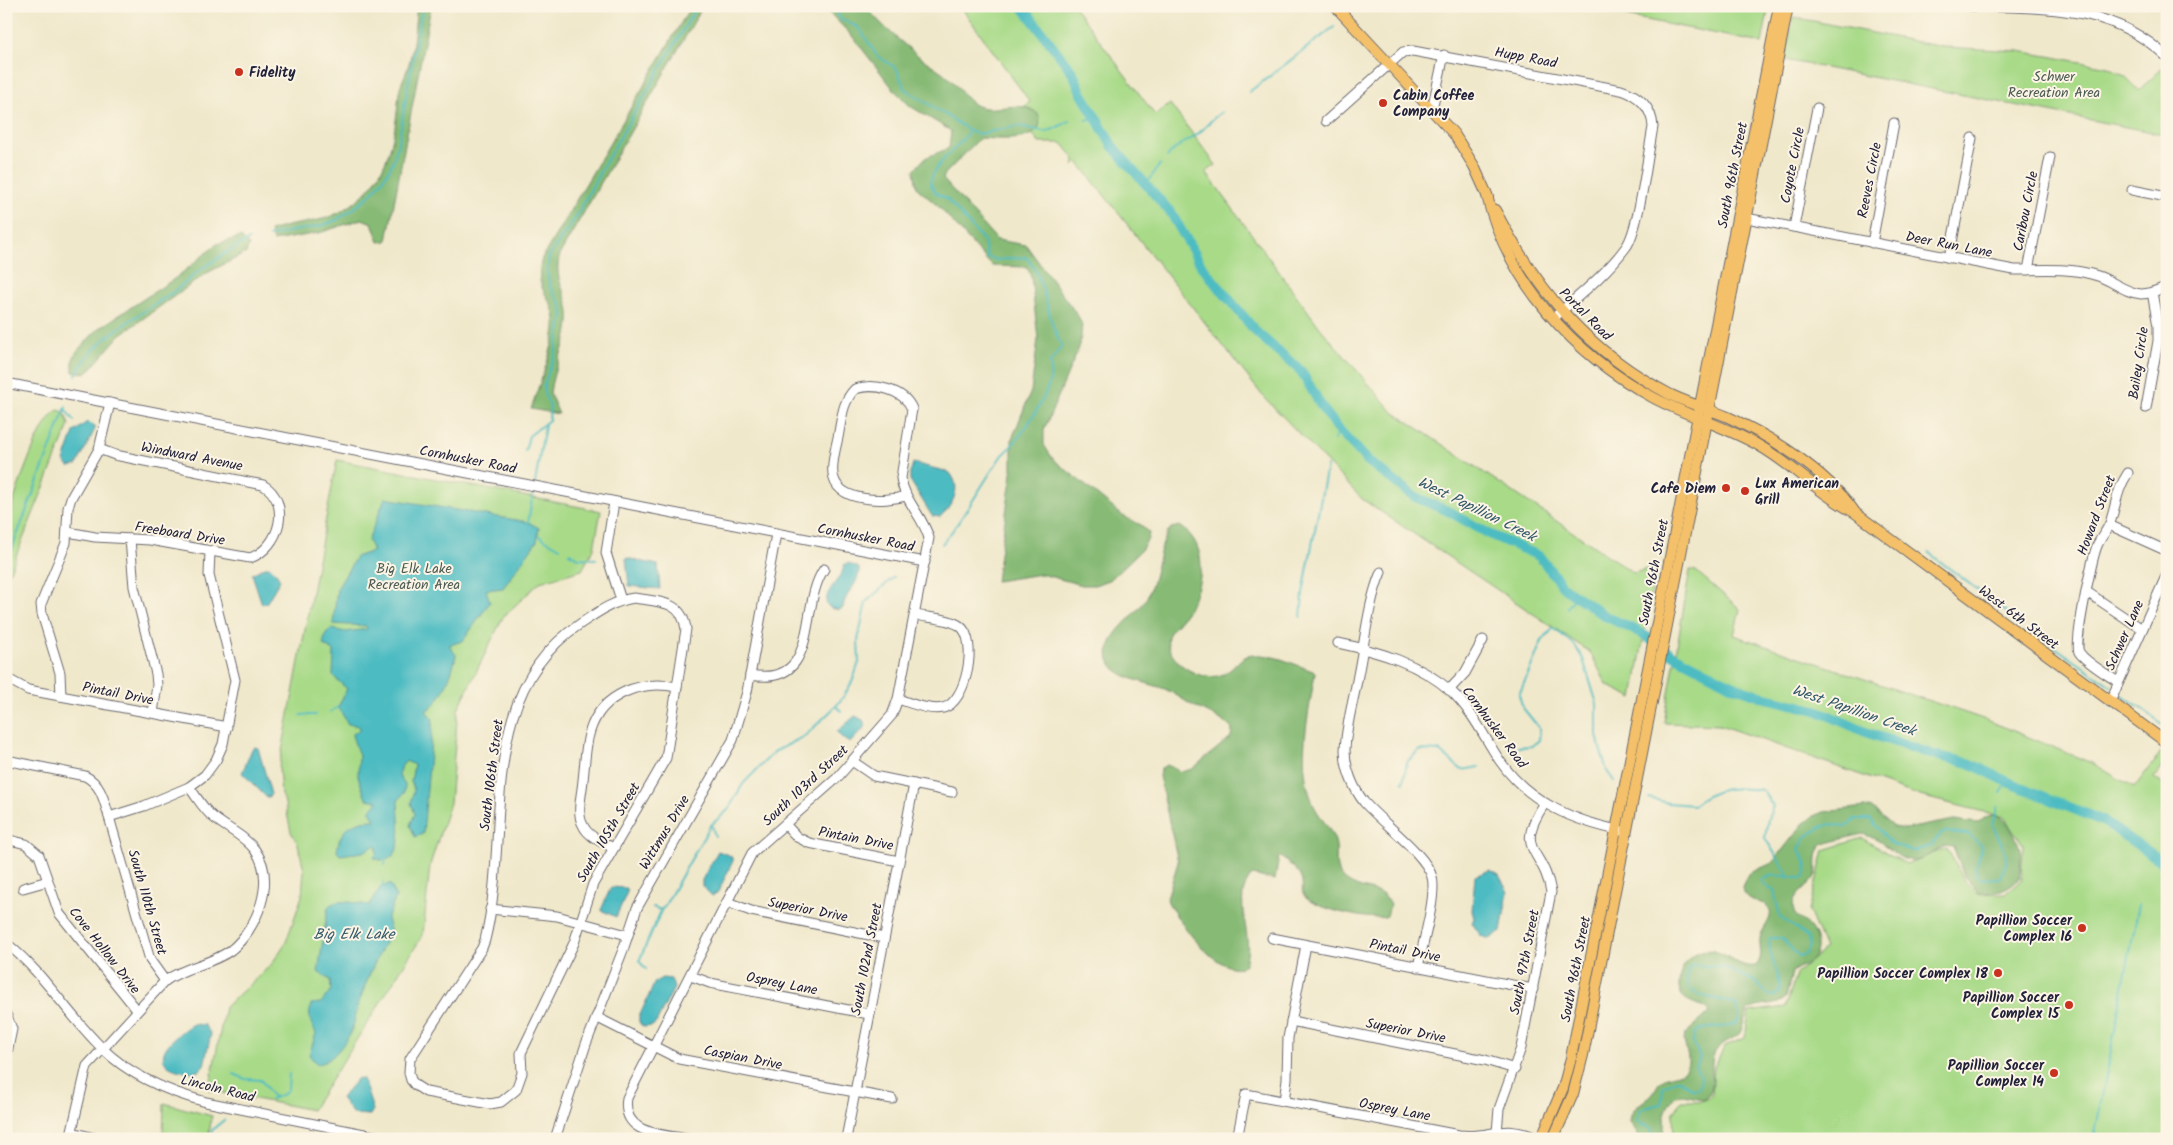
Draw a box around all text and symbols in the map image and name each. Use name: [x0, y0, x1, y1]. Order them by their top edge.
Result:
street label: Hupp Road: [1493, 41, 1560, 75]
place label: Fidelity: [249, 62, 296, 84]
marker: Fidelity: [233, 66, 245, 78]
park label: Schwer Recreation Area: [2008, 66, 2100, 104]
place label: Cabin Coffee Company: [1393, 85, 1475, 123]
marker: Cabin Coffee Company: [1377, 97, 1389, 109]
street label: South 96th Street: [1712, 120, 1754, 230]
street label: Coyote Circle: [1775, 124, 1811, 205]
street label: Reeves Circle: [1852, 140, 1888, 220]
street label: Caribou Circle: [2007, 169, 2045, 253]
street label: Deer Run Lane: [1904, 226, 1995, 264]
street label: Portal Road: [1554, 283, 1618, 347]
street label: Bailey Circle: [2123, 325, 2155, 401]
street label: Windward Avenue: [139, 436, 245, 478]
street label: Cornhusker Road: [418, 440, 519, 480]
water label: West Papillion Creek: [1413, 471, 1541, 550]
street label: Howard Street: [2072, 471, 2123, 559]
place label: Lux American Grill: [1755, 473, 1839, 511]
place label: Cafe Diem: [1651, 478, 1717, 500]
marker: Cafe Diem: [1720, 482, 1732, 494]
marker: Lux American Grill: [1739, 485, 1751, 497]
street label: Freeboard Drive: [133, 516, 227, 552]
street label: South 96th Street: [1633, 517, 1675, 627]
street label: Cornhusker Road: [816, 518, 917, 558]
park label: Big Elk Lake Recreation Area: [368, 558, 460, 596]
street label: West 6th Street: [1973, 580, 2064, 656]
street label: Schwer Lane: [2100, 596, 2151, 674]
street label: Pintail Drive: [80, 676, 156, 712]
water label: West Papillion Creek: [1789, 679, 1920, 744]
street label: Cornhusker Road: [1456, 682, 1533, 774]
street label: South 106th Street: [474, 717, 510, 832]
street label: South 103rd Street: [758, 739, 854, 832]
street label: South 105th Street: [571, 778, 647, 886]
street label: Wittmus Drive: [634, 790, 696, 874]
street label: Pintain Drive: [816, 821, 896, 857]
street label: South 110th Street: [121, 847, 173, 958]
street label: Superior Drive: [766, 891, 850, 929]
street label: South 102nd Street: [845, 901, 889, 1017]
street label: Cove Hollow Drive: [63, 902, 146, 1000]
street label: South 97th Street: [1504, 907, 1546, 1017]
place label: Papillion Soccer Complex 16: [1976, 910, 2073, 948]
street label: South 96th Street: [1555, 914, 1597, 1024]
marker: Papillion Soccer Complex 16: [2076, 922, 2088, 934]
water label: Big Elk Lake: [314, 923, 396, 947]
street label: Pintail Drive: [1367, 933, 1443, 969]
place label: Papillion Soccer Complex 18: [1817, 963, 1989, 985]
street label: Osprey Lane: [744, 966, 820, 1002]
marker: Papillion Soccer Complex 18: [1992, 967, 2004, 979]
place label: Papillion Soccer Complex 15: [1963, 987, 2061, 1025]
marker: Papillion Soccer Complex 15: [2063, 999, 2075, 1011]
street label: Superior Drive: [1364, 1012, 1448, 1050]
street label: Caspian Drive: [702, 1040, 785, 1077]
place label: Papillion Soccer Complex 14: [1948, 1055, 2045, 1093]
marker: Papillion Soccer Complex 14: [2048, 1067, 2060, 1079]
street label: Lincoln Road: [178, 1069, 258, 1109]
street label: Osprey Lane: [1357, 1092, 1433, 1128]

